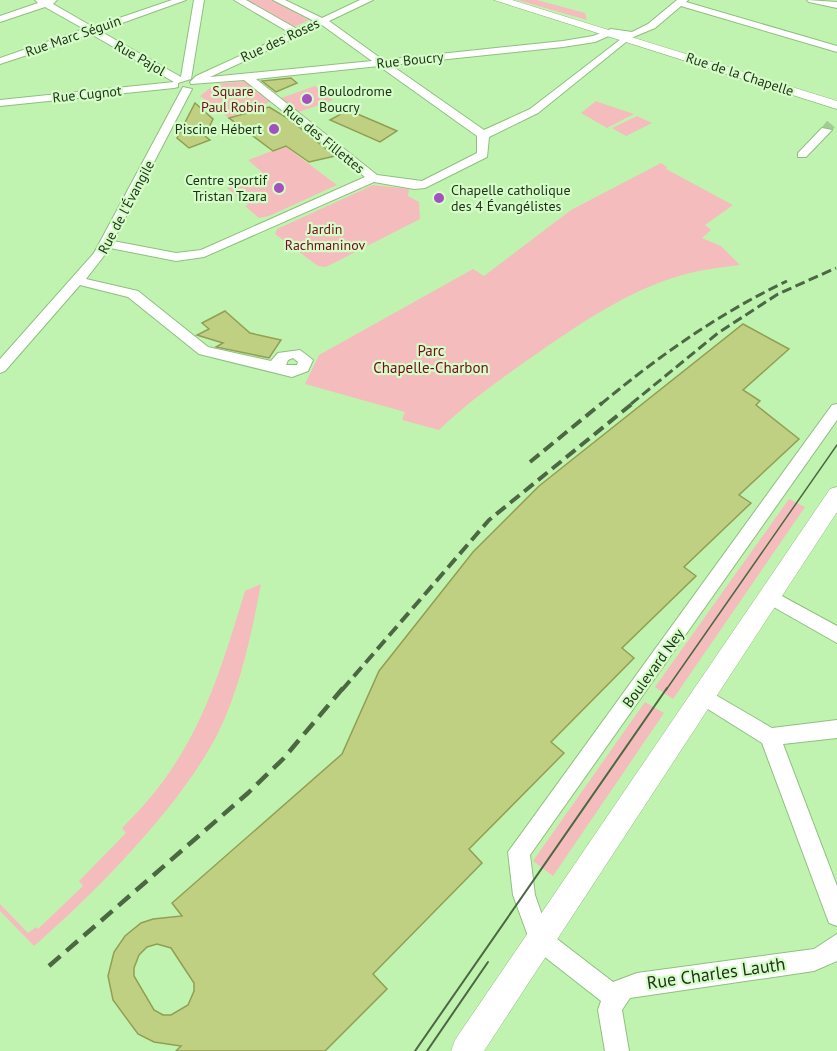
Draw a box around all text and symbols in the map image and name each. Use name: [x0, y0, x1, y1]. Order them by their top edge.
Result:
street label: Rue Marc Séguin: [23, 11, 123, 61]
street label: Rue des Roses: [238, 14, 322, 66]
street label: Rue Pajol: [111, 36, 169, 80]
street label: Rue Boucry: [376, 47, 445, 72]
street label: Rue de la Chapelle: [684, 48, 796, 100]
street label: Rue Cugnot: [52, 81, 123, 107]
park label: Square Paul Robin: [201, 82, 265, 116]
place label: Boulodrome Boucry: [319, 82, 392, 116]
marker: Boulodrome Boucry: [300, 92, 314, 106]
street label: Rue des Fillettes: [280, 101, 368, 177]
place label: Piscine Hébert: [175, 120, 262, 138]
marker: Piscine Hébert: [267, 122, 281, 136]
street label: Rue de l'Évangile: [94, 157, 158, 257]
place label: Centre sportif Tristan Tzara: [185, 171, 268, 205]
marker: Centre sportif Tristan Tzara: [272, 181, 286, 195]
place label: Chapelle catholique des 4 Évangélistes: [451, 181, 571, 215]
marker: Chapelle catholique des 4 Évangélistes: [432, 191, 446, 205]
park label: Jardin Rachmaninov: [285, 220, 366, 254]
park label: Parc Chapelle-Charbon: [373, 341, 489, 377]
street label: Boulevard Ney: [618, 625, 688, 711]
street label: Rue Charles Lauth: [645, 952, 787, 994]

